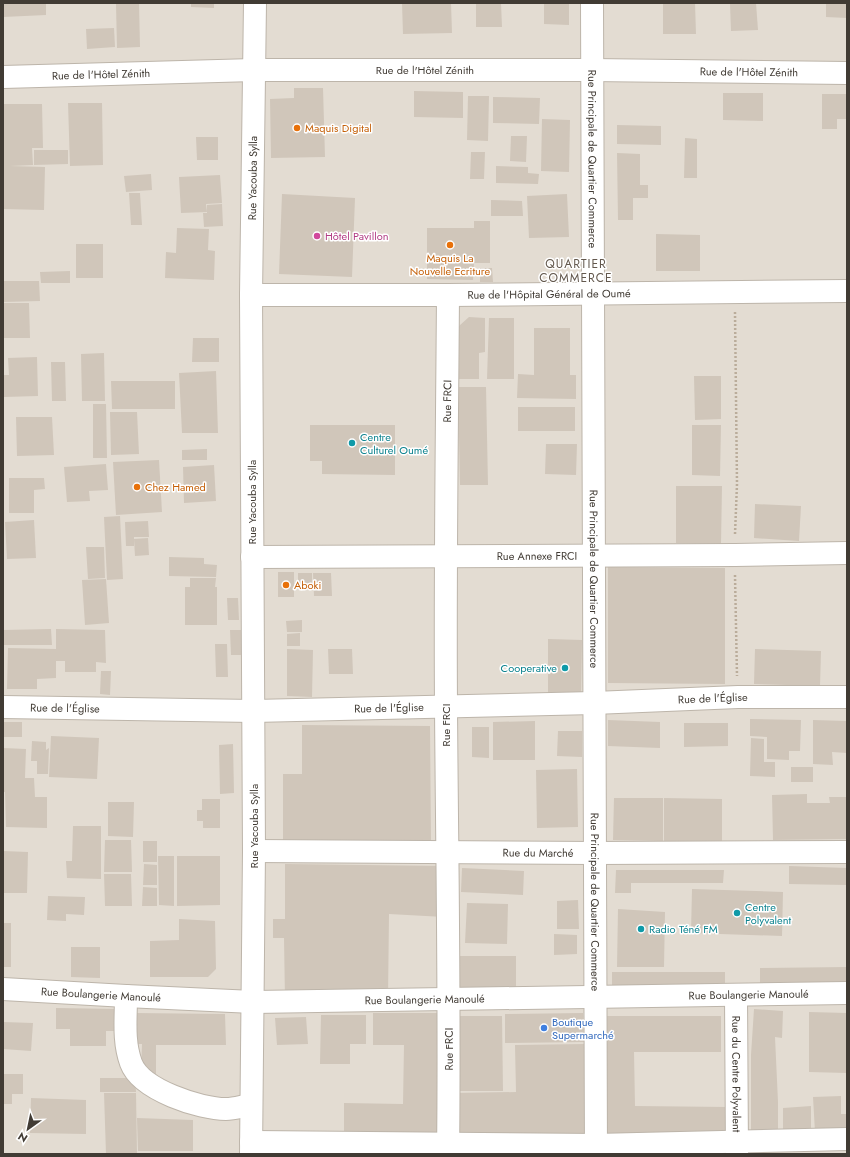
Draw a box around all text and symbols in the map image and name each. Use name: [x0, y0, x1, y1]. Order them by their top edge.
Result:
street label: Rue de l'Hôtel Zénith: [376, 62, 474, 78]
street label: Rue de l'Hôtel Zénith: [700, 63, 798, 80]
street label: Rue de l'Hôtel Zénith: [52, 65, 150, 84]
street label: Rue Principale de Quartier Commerce: [584, 70, 601, 249]
place label: Maquis Digital: [305, 120, 372, 136]
marker: Maquis Digital: [292, 123, 302, 133]
street label: Rue Yacouba Sylla: [244, 136, 261, 220]
place label: Hôtel Pavillon: [325, 228, 388, 244]
marker: Hôtel Pavillon: [312, 231, 322, 241]
marker: Maquis La Nouvelle Ecriture: [445, 240, 455, 250]
place label: Maquis La Nouvelle Ecriture: [410, 250, 490, 279]
district label: QUARTIER COMMERCE: [539, 255, 613, 287]
street label: Rue de l'Hôpital Général de Oumé: [467, 285, 631, 303]
street label: Rue FRCI: [439, 380, 455, 423]
place label: Centre Culturel Oumé: [360, 429, 428, 458]
marker: Centre Culturel Oumé: [347, 438, 357, 448]
street label: Rue Yacouba Sylla: [244, 460, 260, 544]
place label: Chez Hamed: [145, 479, 206, 495]
marker: Chez Hamed: [132, 482, 142, 492]
street label: Rue Principale de Quartier Commerce: [586, 490, 602, 669]
street label: Rue Annexe FRCI: [497, 548, 577, 564]
place label: Aboki: [294, 577, 321, 593]
marker: Aboki: [281, 580, 291, 590]
place label: Cooperative: [501, 660, 557, 676]
marker: Cooperative: [560, 663, 570, 673]
street label: Rue de l'Église: [678, 689, 748, 707]
street label: Rue de l'Église: [30, 699, 100, 717]
street label: Rue de l'Église: [354, 699, 424, 717]
street label: Rue FRCI: [438, 704, 454, 746]
street label: Rue Yacouba Sylla: [246, 784, 262, 868]
street label: Rue Principale de Quartier Commerce: [587, 813, 603, 992]
street label: Rue du Marché: [503, 844, 574, 861]
place label: Centre Polyvalent: [745, 899, 792, 928]
marker: Centre Polyvalent: [732, 908, 742, 918]
place label: Radio Téné FM: [649, 921, 718, 937]
marker: Radio Téné FM: [636, 924, 646, 934]
street label: Rue Boulangerie Manoulé: [40, 983, 162, 1006]
street label: Rue Boulangerie Manoulé: [688, 986, 809, 1003]
street label: Rue Boulangerie Manoulé: [364, 990, 485, 1008]
place label: Boutique Supermarché: [552, 1014, 614, 1043]
street label: Rue du Centre Polyvalent: [728, 1016, 745, 1133]
marker: Boutique Supermarché: [539, 1023, 549, 1033]
street label: Rue FRCI: [441, 1028, 457, 1070]
north arrow: [8, 1109, 48, 1149]
text: N: [15, 1128, 31, 1146]

